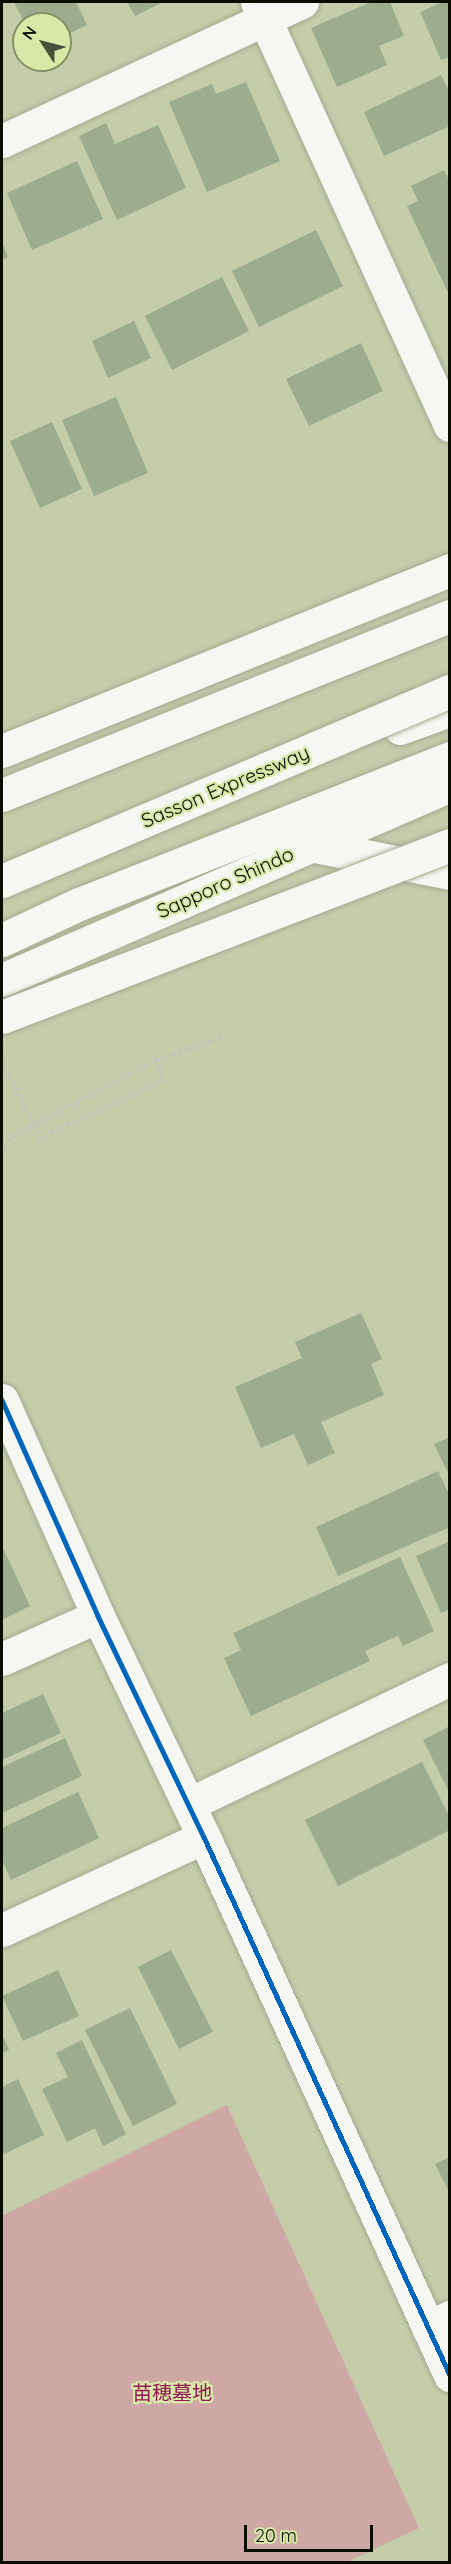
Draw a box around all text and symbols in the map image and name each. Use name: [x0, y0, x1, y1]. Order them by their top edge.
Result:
north arrow: [12, 12, 72, 72]
text: N: [18, 22, 41, 43]
street label: Sasson Expressway: [137, 740, 313, 832]
street label: Sapporo Shindo: [153, 841, 297, 923]
park label: 苗穂墓地: [132, 2380, 212, 2404]
scale bar: [247, 2513, 376, 2551]
text: 20 m: [255, 2524, 297, 2547]

